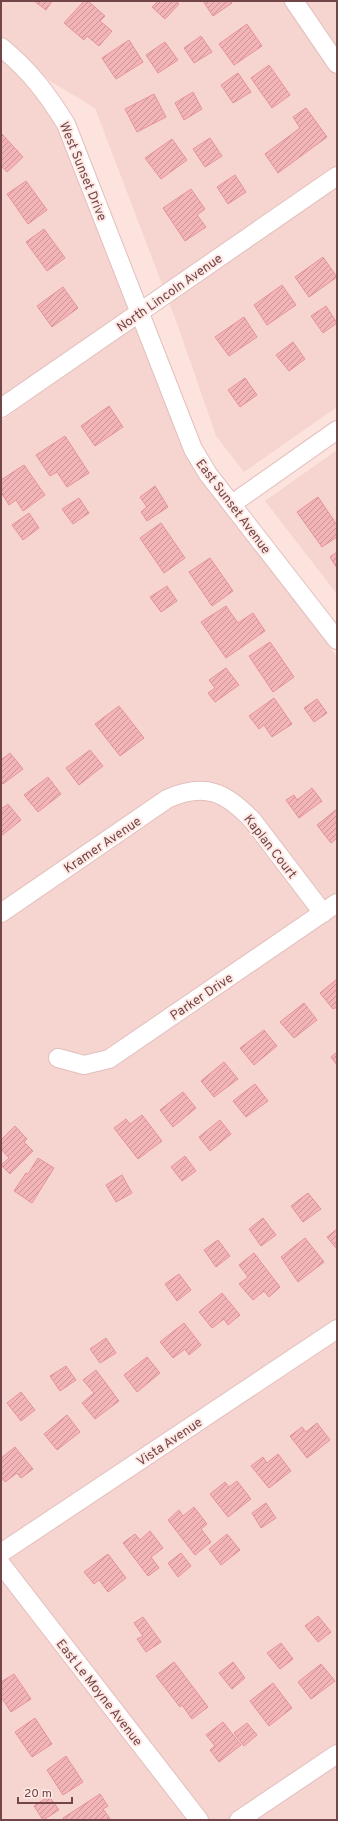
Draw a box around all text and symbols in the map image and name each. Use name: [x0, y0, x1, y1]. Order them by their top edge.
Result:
street label: West Sunset Drive: [55, 120, 109, 224]
street label: North Lincoln Avenue: [114, 251, 226, 336]
street label: East Sunset Avenue: [191, 457, 273, 558]
street label: Kaplan Court: [239, 812, 299, 882]
street label: Kramer Avenue: [61, 814, 145, 877]
street label: Parker Drive: [168, 971, 237, 1025]
street label: Vista Avenue: [134, 1415, 206, 1470]
street label: East Le Moyne Avenue: [52, 1637, 145, 1750]
scale bar: [18, 1779, 72, 1805]
text: 20 m: [24, 1786, 52, 1802]

